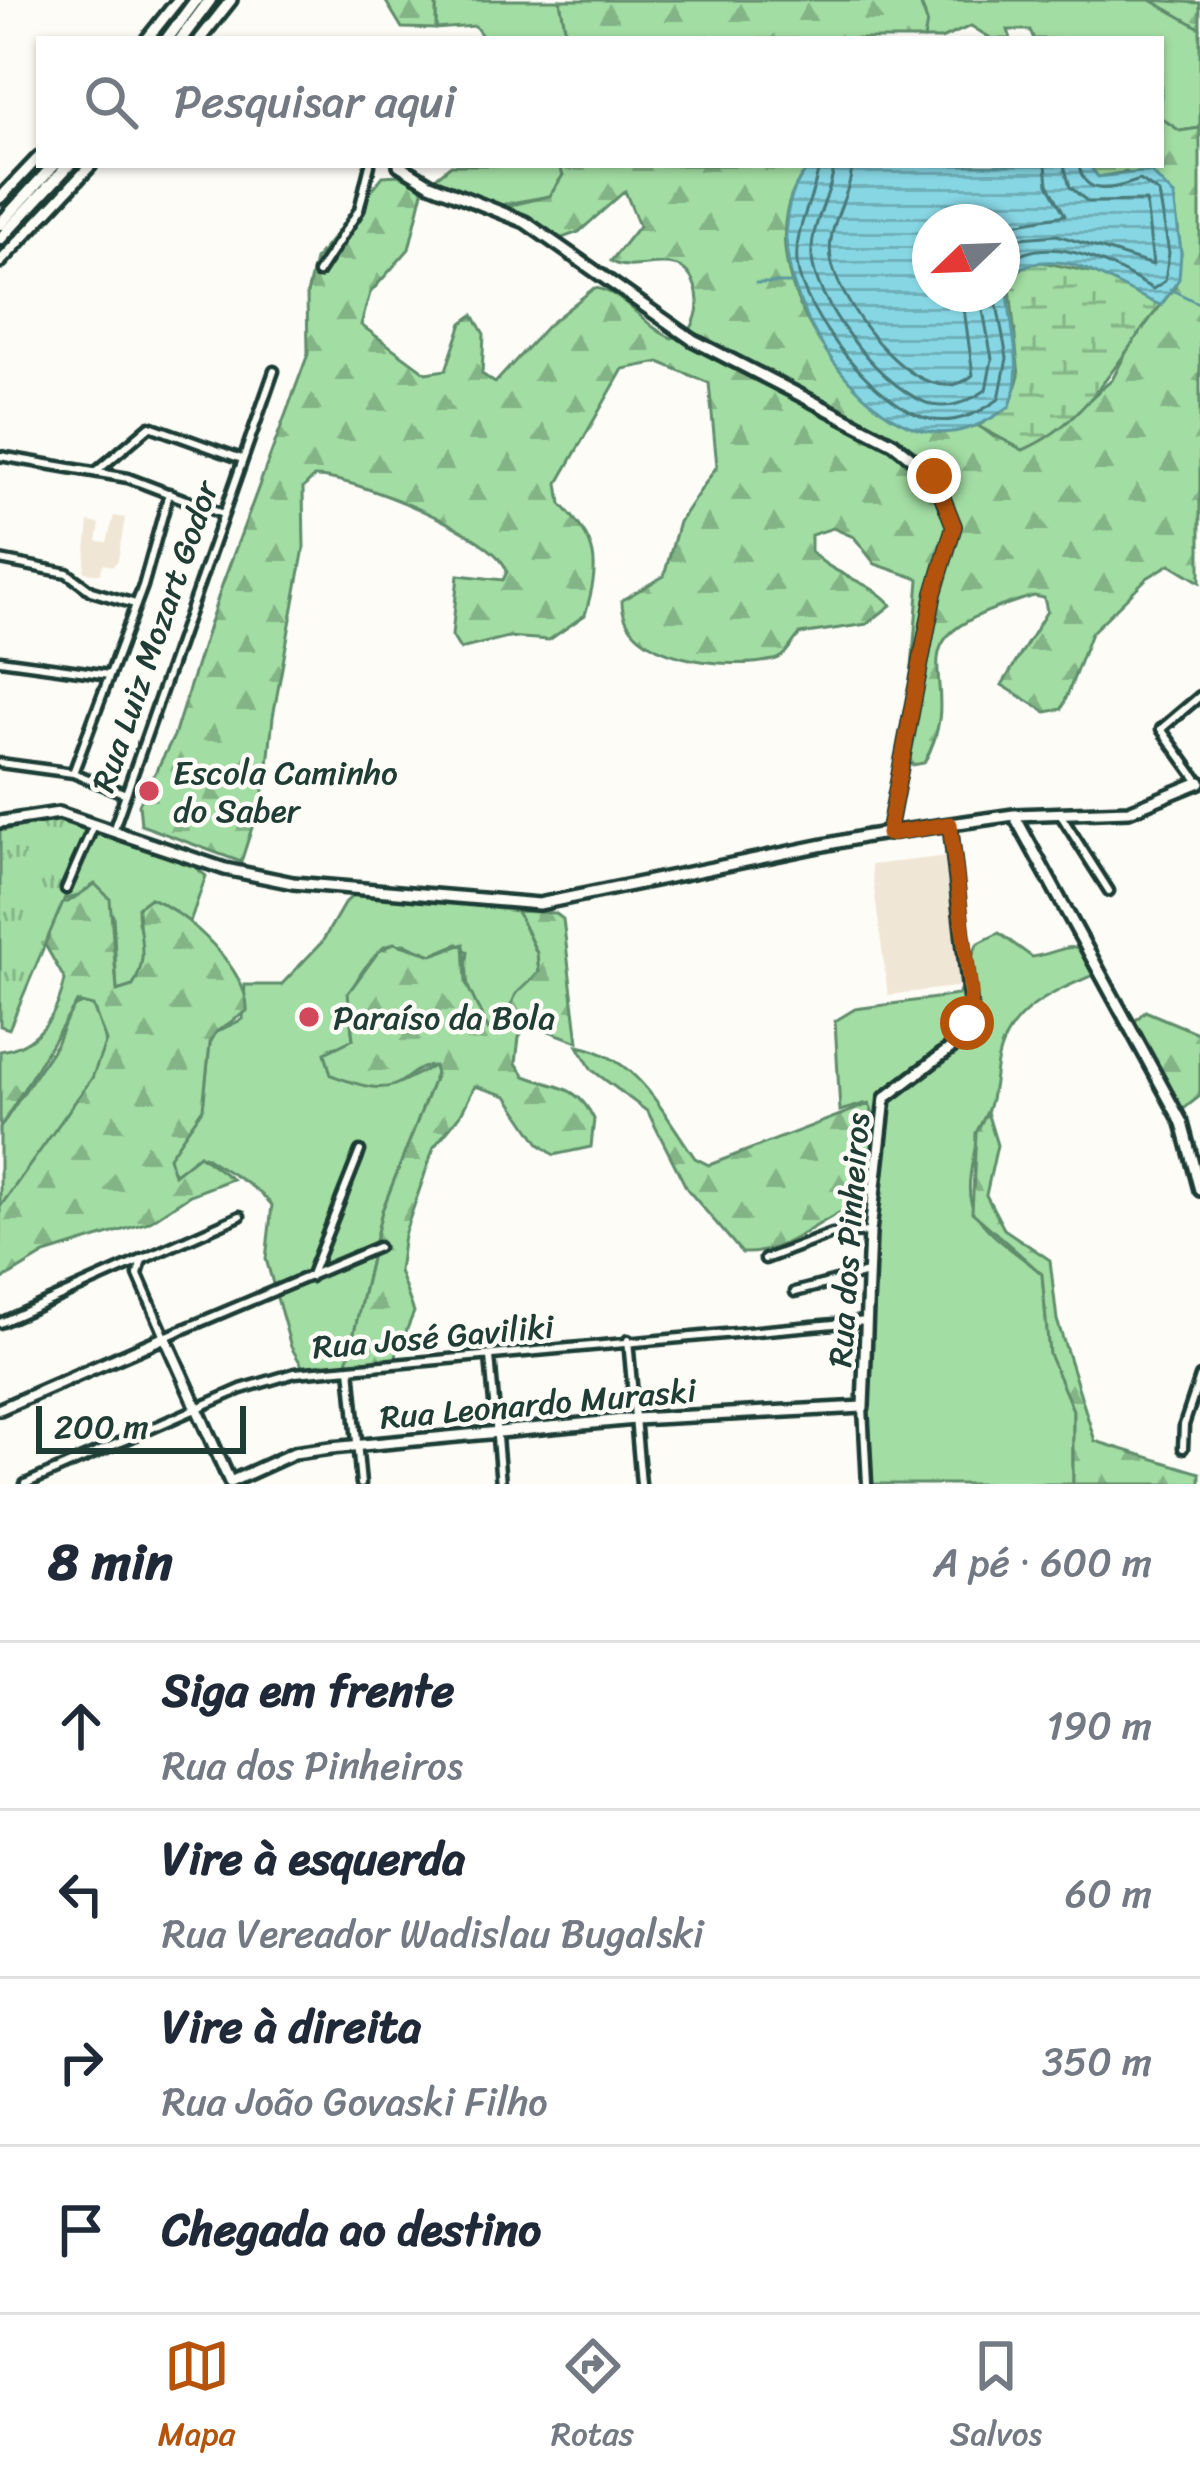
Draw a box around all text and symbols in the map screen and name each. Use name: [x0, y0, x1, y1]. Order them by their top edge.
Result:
search box: [36, 36, 1164, 168]
text: Pesquisar aqui: [174, 62, 456, 142]
icon: search: [78, 69, 144, 135]
north arrow: [912, 204, 1020, 312]
route end: [907, 449, 961, 503]
street label: Rua Luiz Mozart Godor: [74, 471, 236, 800]
place label: Escola Caminho do Saber: [173, 744, 398, 840]
marker: Escola Caminho do Saber: [136, 778, 162, 804]
place label: Paraíso da Bola: [333, 989, 555, 1047]
route start: [940, 996, 994, 1050]
marker: Paraíso da Bola: [296, 1004, 322, 1030]
street label: Rua dos Pinheiros: [811, 1111, 887, 1369]
street label: Rua José Gaviliki: [310, 1297, 557, 1376]
street label: Rua Leonardo Muraski: [377, 1361, 700, 1447]
text: 200 m: [54, 1398, 149, 1456]
scale bar: [36, 1400, 246, 1453]
text: 8 min: [48, 1517, 173, 1607]
text: A pé · 600 m: [933, 1528, 1152, 1597]
text: Siga em frente: [162, 1651, 454, 1731]
text: 190 m: [1047, 1691, 1152, 1760]
icon: ahead: [48, 1693, 114, 1759]
text: Rua dos Pinheiros: [162, 1731, 463, 1800]
text: Vire à esquerda: [162, 1819, 465, 1899]
text: 60 m: [1065, 1859, 1152, 1928]
icon: left: [48, 1861, 114, 1927]
text: Rua Vereador Wadislau Bugalski: [162, 1899, 704, 1968]
text: Vire à direita: [162, 1987, 421, 2067]
text: 350 m: [1042, 2027, 1152, 2096]
icon: right: [48, 2029, 114, 2095]
text: Rua João Govaski Filho: [162, 2067, 548, 2136]
text: Chegada ao destino: [162, 2190, 541, 2270]
icon: arrive: [48, 2197, 114, 2263]
tab: Mapa: [158, 2333, 235, 2463]
tab: Rotas: [551, 2333, 634, 2463]
tab: Salvos: [950, 2333, 1042, 2463]

